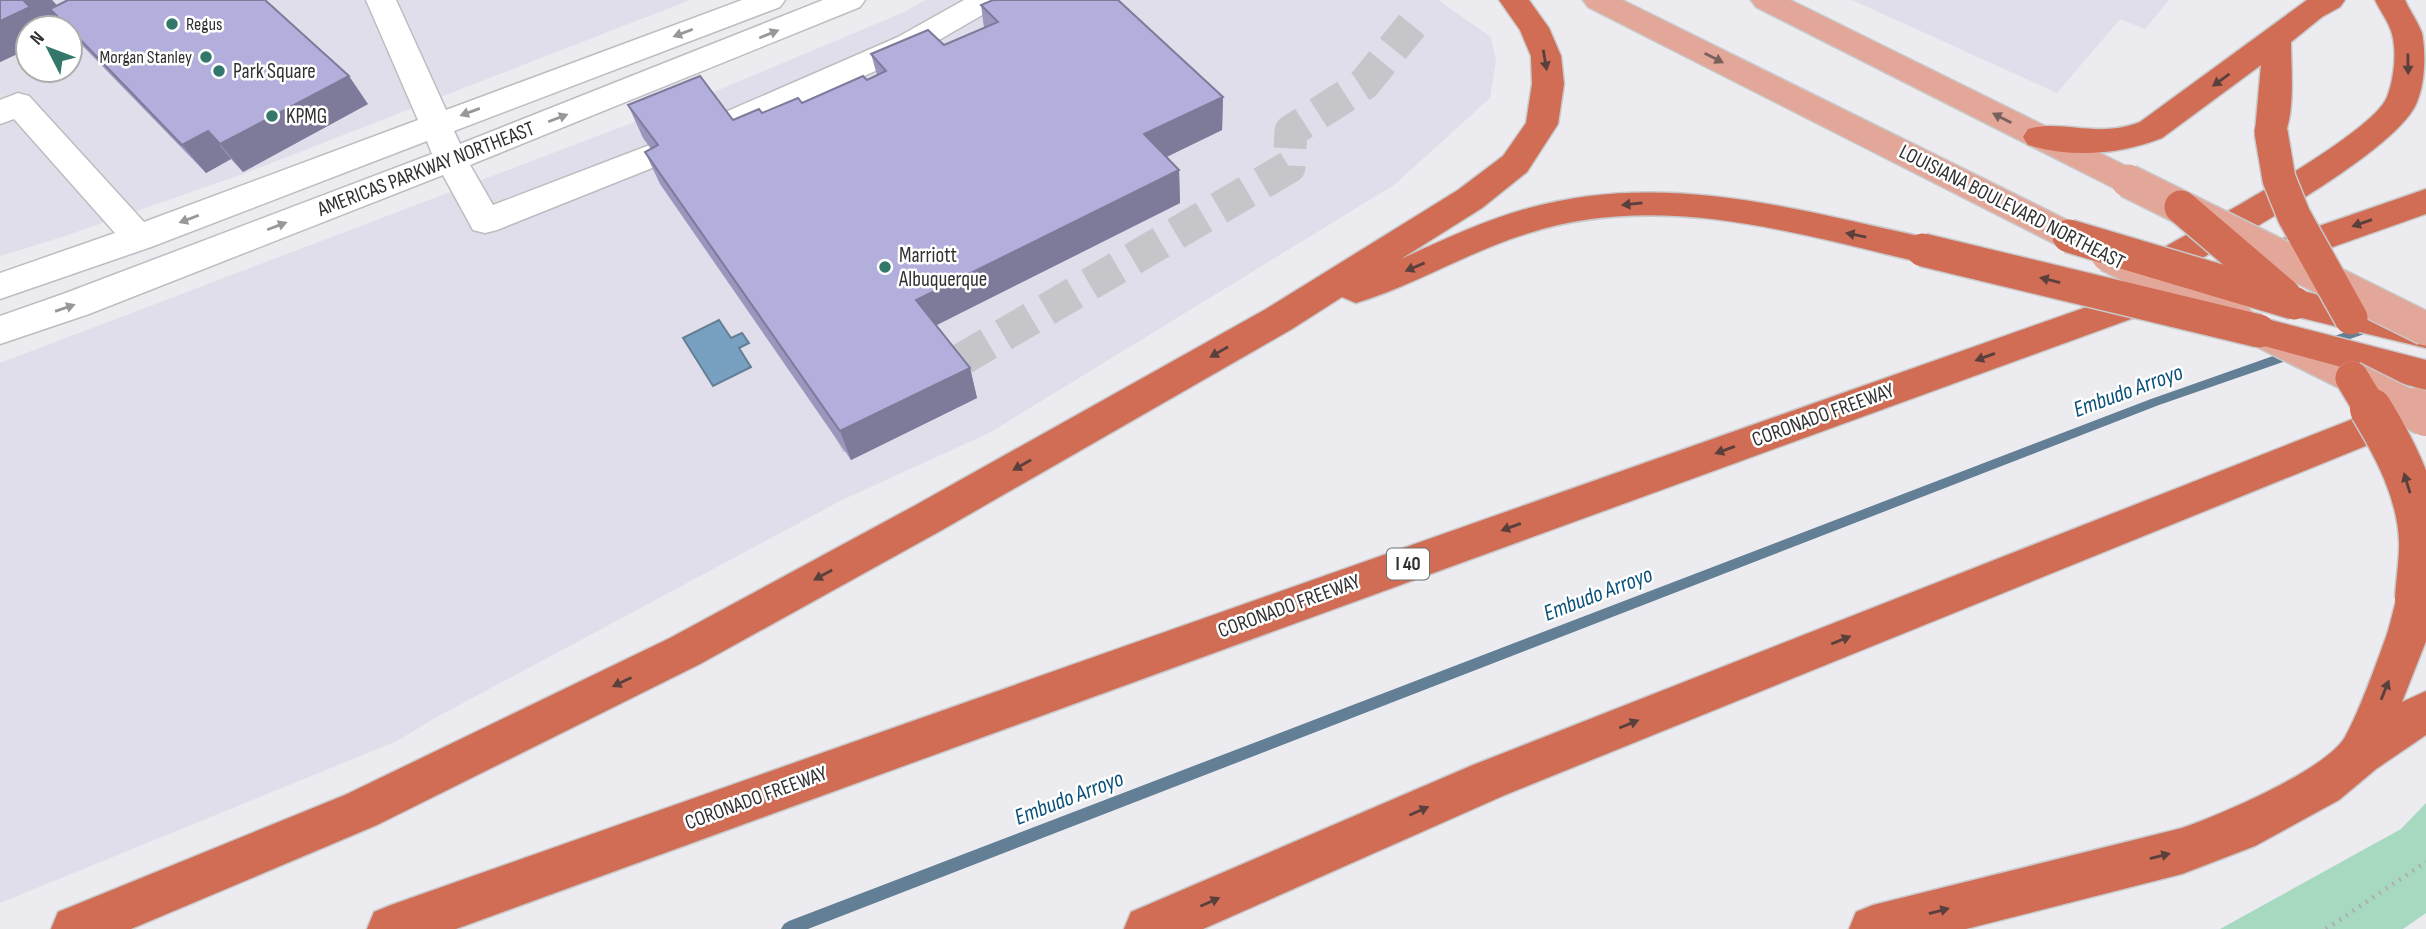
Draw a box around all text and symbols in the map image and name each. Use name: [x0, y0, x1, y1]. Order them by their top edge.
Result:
north arrow: [14, 14, 84, 84]
place label: Regus: [186, 14, 223, 35]
marker: Regus: [164, 16, 180, 32]
text: N: [26, 27, 49, 50]
one-way arrow: [673, 27, 694, 38]
one-way arrow: [759, 28, 780, 39]
place label: Morgan Stanley: [100, 47, 192, 68]
marker: Morgan Stanley: [198, 49, 214, 65]
one-way arrow: [1540, 49, 1551, 71]
one-way arrow: [1704, 52, 1724, 63]
one-way arrow: [2402, 54, 2414, 76]
place label: Park Square: [233, 59, 316, 84]
marker: Park Square: [211, 63, 227, 79]
one-way arrow: [2212, 72, 2230, 86]
place label: KPMG: [286, 104, 327, 129]
one-way arrow: [459, 107, 480, 118]
marker: KPMG: [264, 108, 280, 124]
one-way arrow: [1991, 112, 2011, 124]
one-way arrow: [548, 113, 569, 124]
street label: AMERICAS PARKWAY NORTHEAST: [313, 116, 538, 222]
street label: LOUISIANA BOULEVARD NORTHEAST: [1895, 139, 2129, 275]
one-way arrow: [1621, 199, 1643, 210]
one-way arrow: [178, 214, 199, 225]
one-way arrow: [2351, 218, 2372, 229]
one-way arrow: [266, 220, 287, 231]
one-way arrow: [1845, 230, 1867, 241]
place label: Marriott Albuquerque: [898, 243, 987, 292]
marker: Marriott Albuquerque: [877, 259, 893, 275]
one-way arrow: [1405, 261, 1425, 273]
one-way arrow: [2039, 274, 2061, 285]
one-way arrow: [54, 302, 75, 313]
one-way arrow: [1210, 346, 1229, 358]
one-way arrow: [1975, 351, 1996, 362]
water label: Embudo Arroyo: [2069, 358, 2187, 424]
street label: CORONADO FREEWAY: [1749, 378, 1898, 452]
one-way arrow: [1715, 445, 1736, 456]
one-way arrow: [1012, 459, 1031, 471]
one-way arrow: [2402, 473, 2412, 494]
one-way arrow: [1501, 522, 1522, 533]
road number: I 40: [1387, 548, 1429, 580]
water label: Embudo Arroyo: [1540, 560, 1657, 628]
street label: CORONADO FREEWAY: [1215, 569, 1364, 643]
one-way arrow: [813, 570, 833, 581]
one-way arrow: [1830, 634, 1851, 645]
one-way arrow: [612, 676, 632, 687]
one-way arrow: [2380, 680, 2391, 701]
one-way arrow: [1619, 719, 1640, 730]
street label: CORONADO FREEWAY: [682, 761, 831, 835]
water label: Embudo Arroyo: [1011, 764, 1128, 832]
one-way arrow: [1409, 805, 1429, 817]
one-way arrow: [2149, 850, 2171, 861]
one-way arrow: [1200, 896, 1221, 907]
one-way arrow: [1928, 905, 1950, 916]

